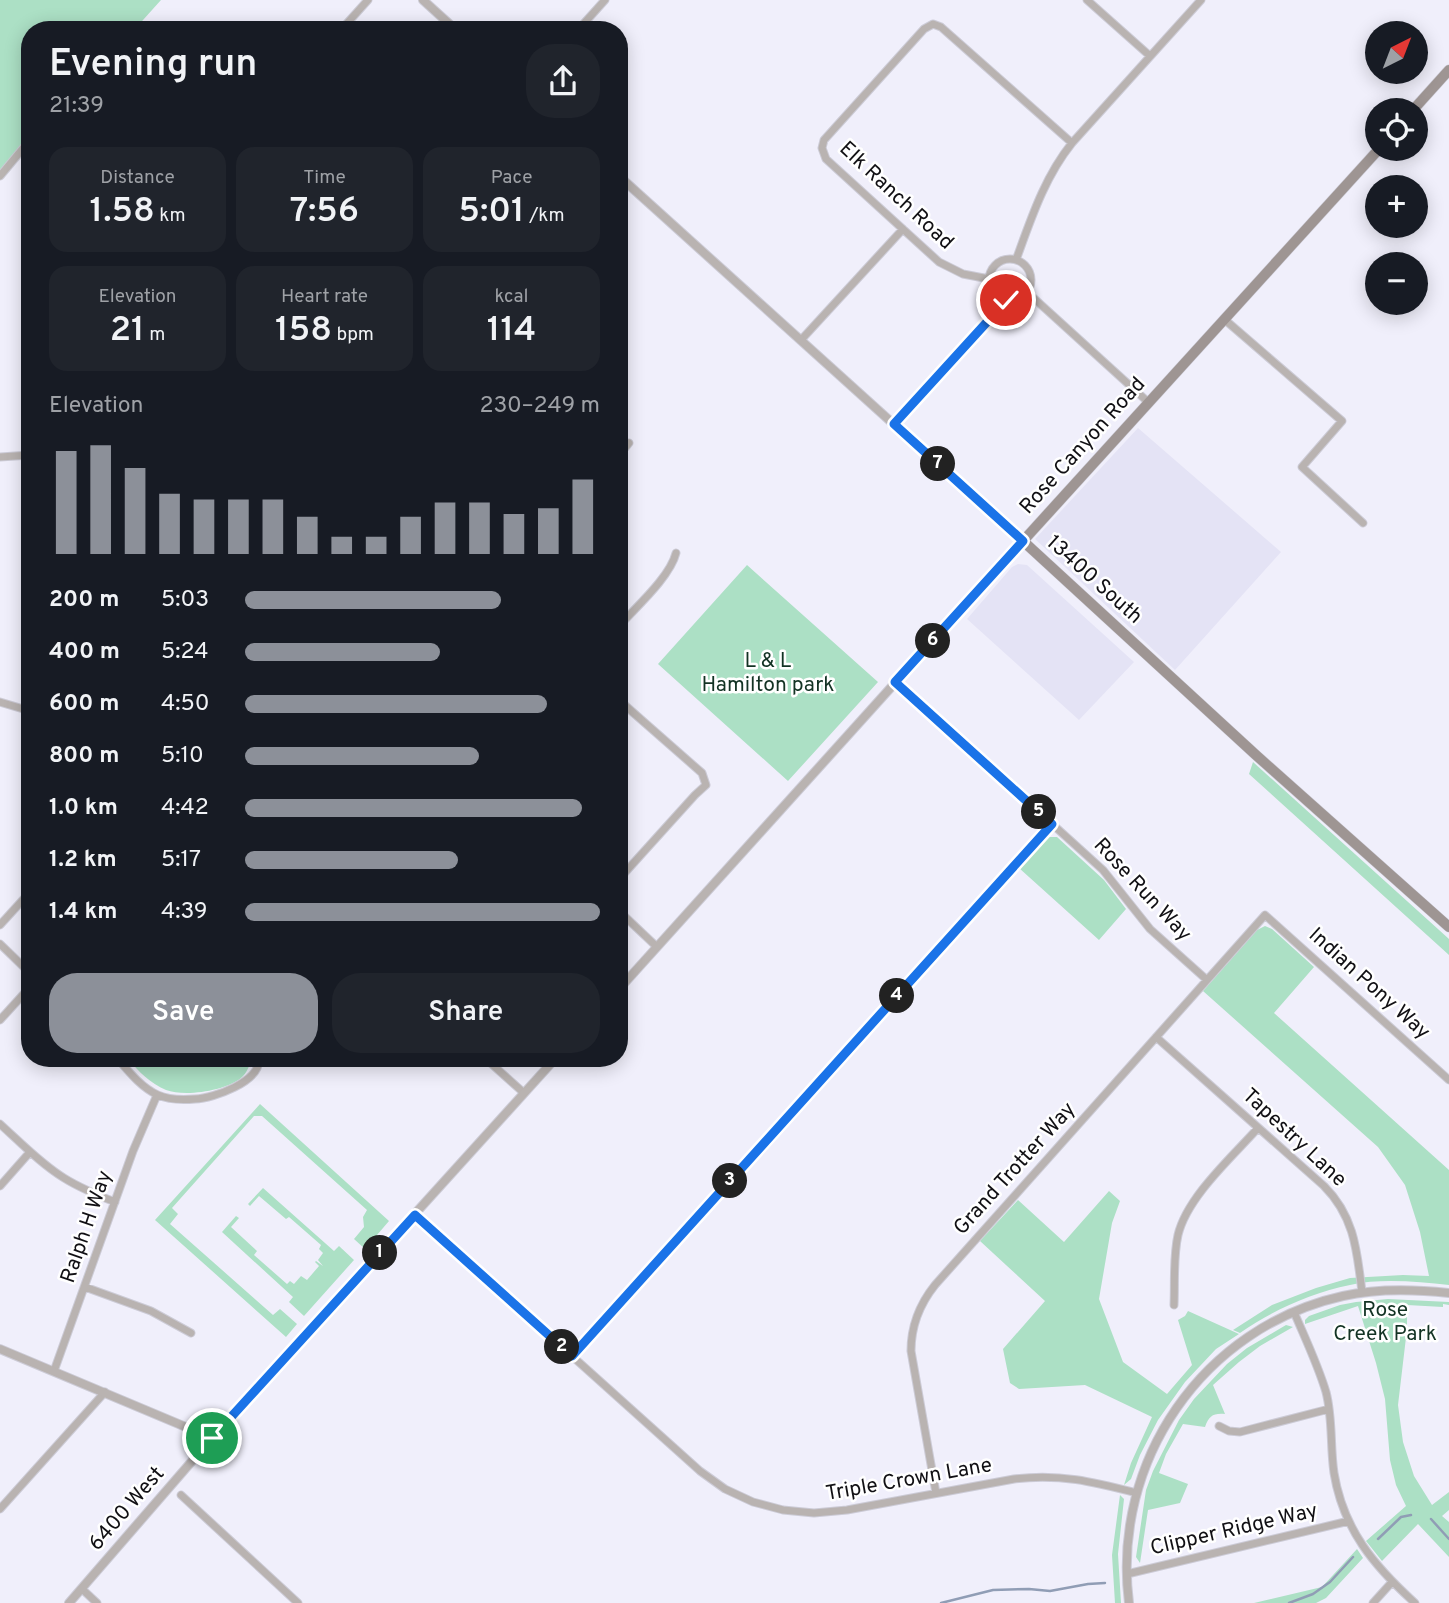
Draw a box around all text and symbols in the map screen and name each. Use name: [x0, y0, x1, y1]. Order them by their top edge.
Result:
north arrow: [1365, 21, 1428, 84]
map controls: [1365, 21, 1428, 315]
text: Evening run: [49, 41, 257, 90]
button: share: [526, 44, 600, 118]
text: 21:39: [49, 92, 104, 121]
button: locate: [1365, 98, 1428, 161]
street label: Elk Ranch Road: [833, 136, 959, 256]
text: Distance: [100, 166, 175, 190]
text: Time: [303, 166, 346, 190]
text: Pace: [491, 166, 532, 190]
button: +: [1365, 175, 1428, 238]
text: 1.58: [89, 190, 155, 234]
text: 7:56: [290, 190, 359, 234]
text: 5:01: [458, 190, 525, 234]
text: km: [155, 204, 186, 228]
text: /km: [525, 204, 565, 228]
button: −: [1365, 252, 1428, 315]
pin: [976, 270, 1036, 330]
icon: check: [987, 281, 1025, 319]
text: Elevation: [98, 285, 177, 309]
text: Heart rate: [281, 285, 368, 309]
text: kcal: [495, 285, 528, 309]
text: 21: [110, 309, 145, 353]
text: 158: [275, 309, 332, 353]
text: 114: [487, 309, 536, 353]
text: m: [145, 323, 165, 347]
text: bpm: [332, 323, 374, 347]
street label: Rose Canyon Road: [1014, 372, 1152, 520]
text: Elevation: [49, 392, 144, 421]
text: 230–249 m: [479, 392, 600, 421]
pin: 7: [920, 447, 956, 482]
text: 7: [932, 451, 943, 475]
street label: 13400 South: [1040, 530, 1148, 630]
text: 200 m: [49, 586, 119, 615]
text: 5:03: [161, 586, 209, 615]
pin: 6: [916, 624, 950, 658]
text: 6: [927, 628, 938, 652]
text: 400 m: [49, 638, 120, 667]
text: 5:24: [161, 638, 209, 667]
park label: L & L Hamilton park: [702, 648, 834, 699]
text: 600 m: [49, 690, 119, 719]
text: 4:50: [161, 690, 209, 719]
text: 800 m: [49, 742, 119, 771]
text: 5:10: [161, 742, 204, 771]
text: 1.0 km: [49, 794, 118, 823]
text: 4:42: [161, 794, 209, 823]
pin: 5: [1021, 794, 1056, 830]
text: 5: [1033, 799, 1044, 823]
street label: Rose Run Way: [1087, 833, 1197, 947]
text: 1.2 km: [49, 846, 117, 875]
text: 5:17: [161, 846, 201, 875]
text: 1.4 km: [49, 898, 117, 927]
text: 4:39: [161, 898, 208, 927]
street label: Indian Pony Way: [1302, 922, 1436, 1046]
button: Save: [49, 973, 318, 1053]
button: Share: [332, 973, 600, 1053]
pin: 4: [880, 978, 914, 1014]
text: 4: [890, 983, 903, 1007]
street label: Tapestry Lane: [1236, 1083, 1352, 1193]
street label: Grand Trotter Way: [948, 1097, 1082, 1241]
pin: 3: [712, 1164, 748, 1198]
street label: Ralph H Way: [55, 1167, 119, 1287]
text: 3: [724, 1168, 735, 1192]
pin: 1: [362, 1236, 398, 1270]
text: 1: [376, 1240, 383, 1264]
park label: Rose Creek Park: [1333, 1297, 1437, 1348]
pin: 2: [544, 1330, 580, 1364]
text: 2: [556, 1334, 567, 1358]
pin: [182, 1408, 242, 1468]
icon: arrive: [193, 1419, 231, 1457]
street label: Triple Crown Lane: [824, 1452, 994, 1508]
street label: 6400 West: [83, 1461, 171, 1557]
street label: Clipper Ridge Way: [1148, 1498, 1320, 1562]

